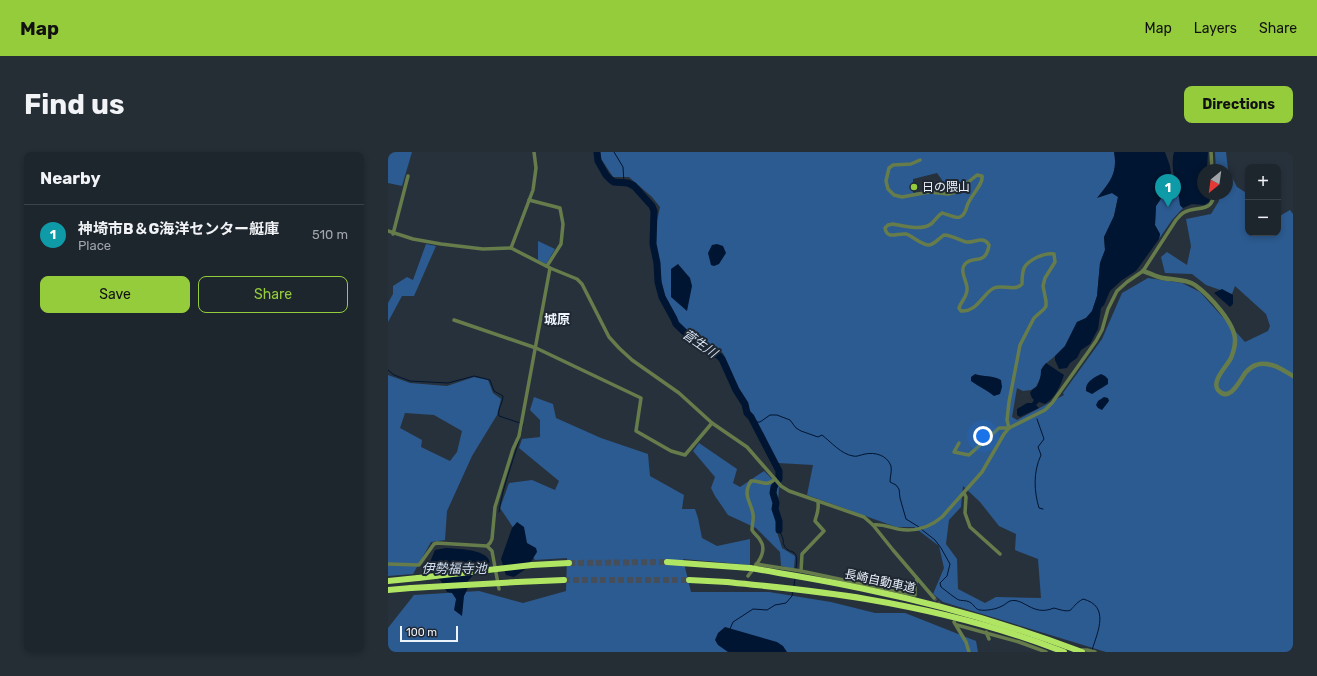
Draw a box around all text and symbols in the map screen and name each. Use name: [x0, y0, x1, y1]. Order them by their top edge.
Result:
text: Map: [20, 17, 59, 40]
text: Map: [1145, 20, 1172, 37]
text: Layers: [1194, 20, 1237, 37]
text: Share: [1259, 20, 1297, 37]
button: Directions: [1184, 86, 1293, 123]
text: Find us: [24, 88, 124, 121]
north arrow: [1197, 164, 1233, 200]
map controls: [1245, 164, 1281, 236]
button: +: [1245, 164, 1281, 200]
text: Nearby: [40, 168, 101, 188]
pin: 1: [1155, 174, 1181, 207]
place label: 日の隈山: [922, 180, 970, 194]
marker: 日の隈山: [909, 182, 919, 192]
button: −: [1245, 200, 1281, 236]
text: 神埼市B＆G海洋センター艇庫: [78, 220, 279, 238]
text: 1: [50, 227, 56, 242]
text: 510 m: [312, 227, 348, 242]
text: Place: [78, 238, 111, 253]
button: Save: [40, 276, 190, 313]
button: Share: [198, 276, 348, 313]
district label: 城原: [544, 312, 570, 327]
water label: 菅生川: [679, 326, 722, 362]
your location: [973, 426, 993, 446]
water label: 伊勢福寺池: [421, 561, 488, 576]
street label: 長崎自動車道: [843, 567, 917, 595]
scale bar: [400, 624, 458, 643]
text: 100 m: [406, 626, 437, 639]

